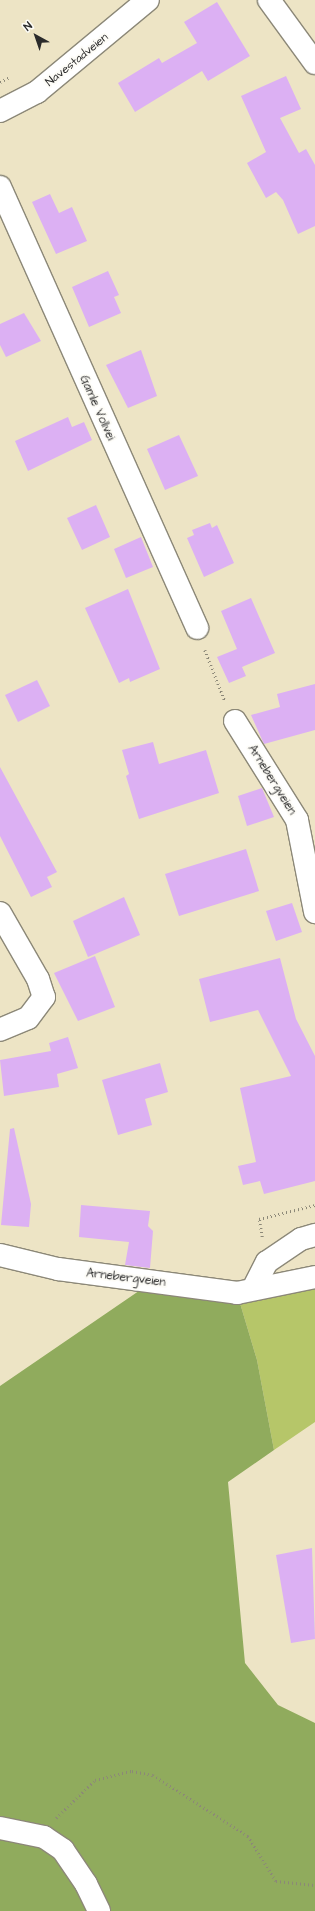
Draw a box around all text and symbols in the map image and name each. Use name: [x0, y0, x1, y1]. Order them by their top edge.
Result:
north arrow: [16, 16, 56, 56]
text: N: [20, 18, 35, 34]
street label: Navestadveien: [43, 30, 111, 90]
street label: Gamle Vollvei: [76, 373, 118, 443]
street label: Arnebergveien: [245, 742, 299, 818]
street label: Arnebergveien: [85, 1266, 167, 1290]

